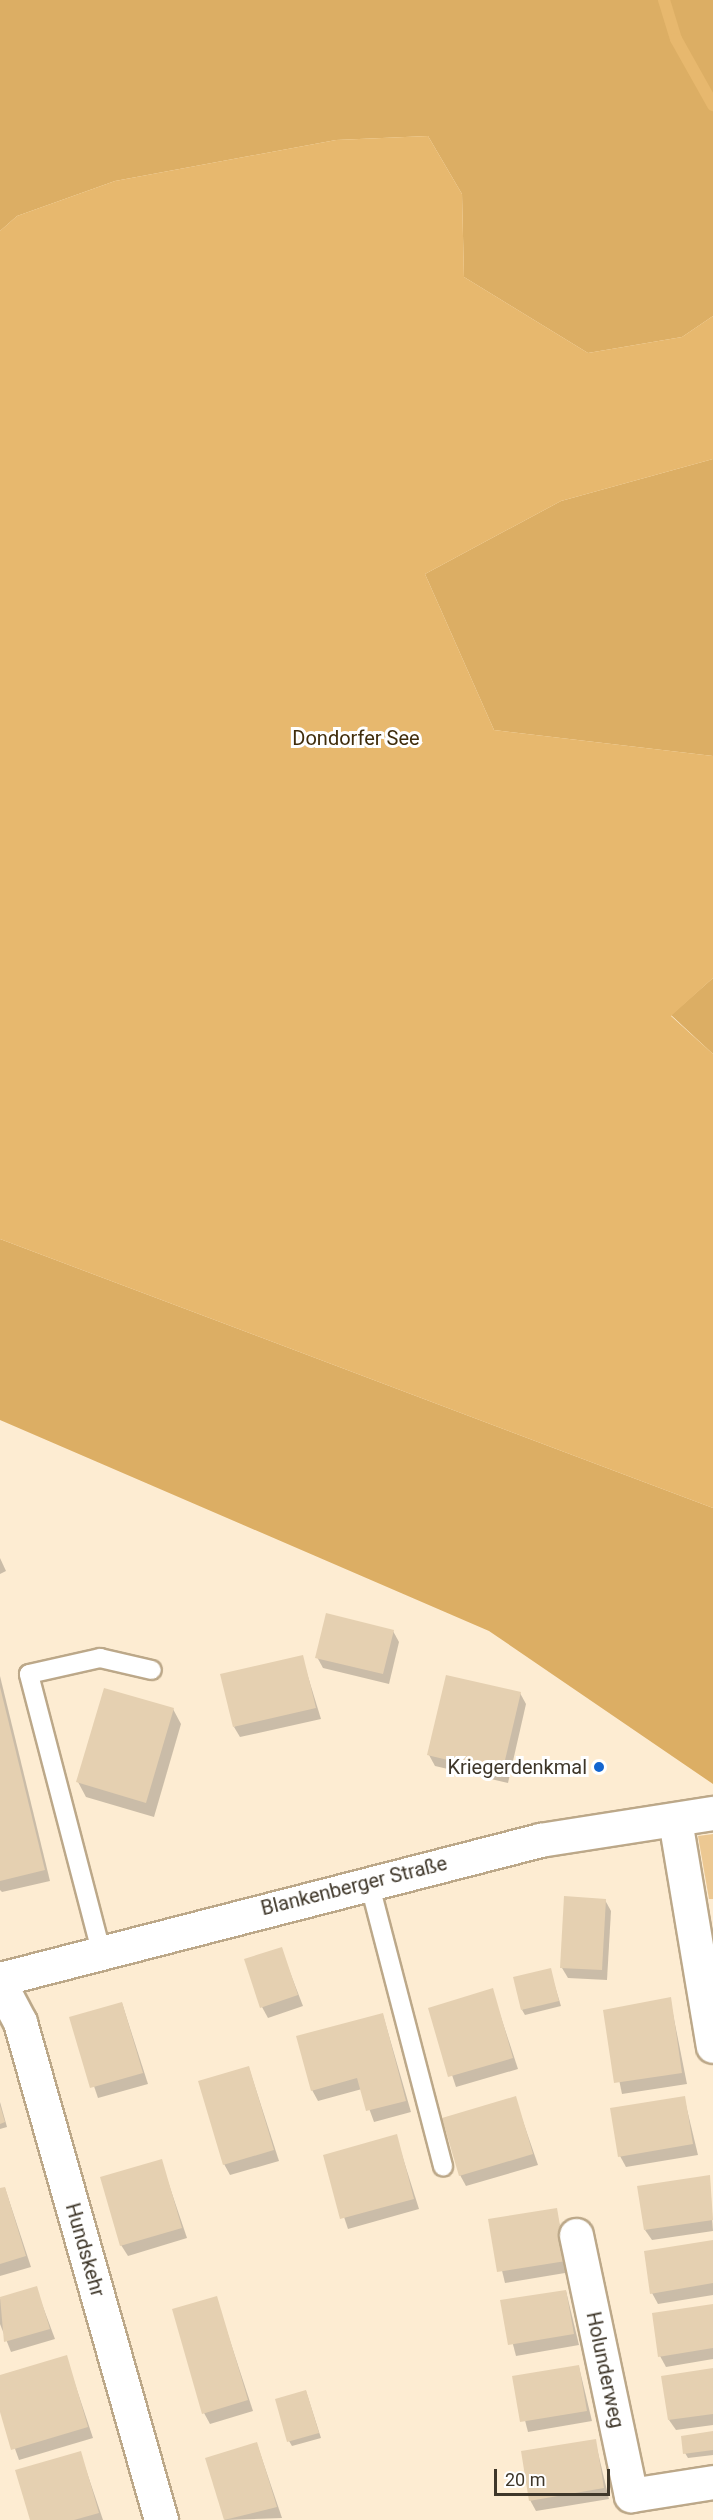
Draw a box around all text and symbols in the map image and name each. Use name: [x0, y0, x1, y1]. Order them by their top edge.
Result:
park label: Dondorfer See: [292, 726, 420, 750]
place label: Kriegerdenkmal: [447, 1755, 587, 1779]
marker: Kriegerdenkmal: [592, 1760, 606, 1774]
street label: Blankenberger Straße: [258, 1851, 450, 1921]
street label: Hundskehr: [60, 2200, 110, 2300]
street label: Holunderweg: [581, 2310, 629, 2430]
scale bar: [497, 2457, 612, 2495]
text: 20 m: [505, 2469, 545, 2490]

